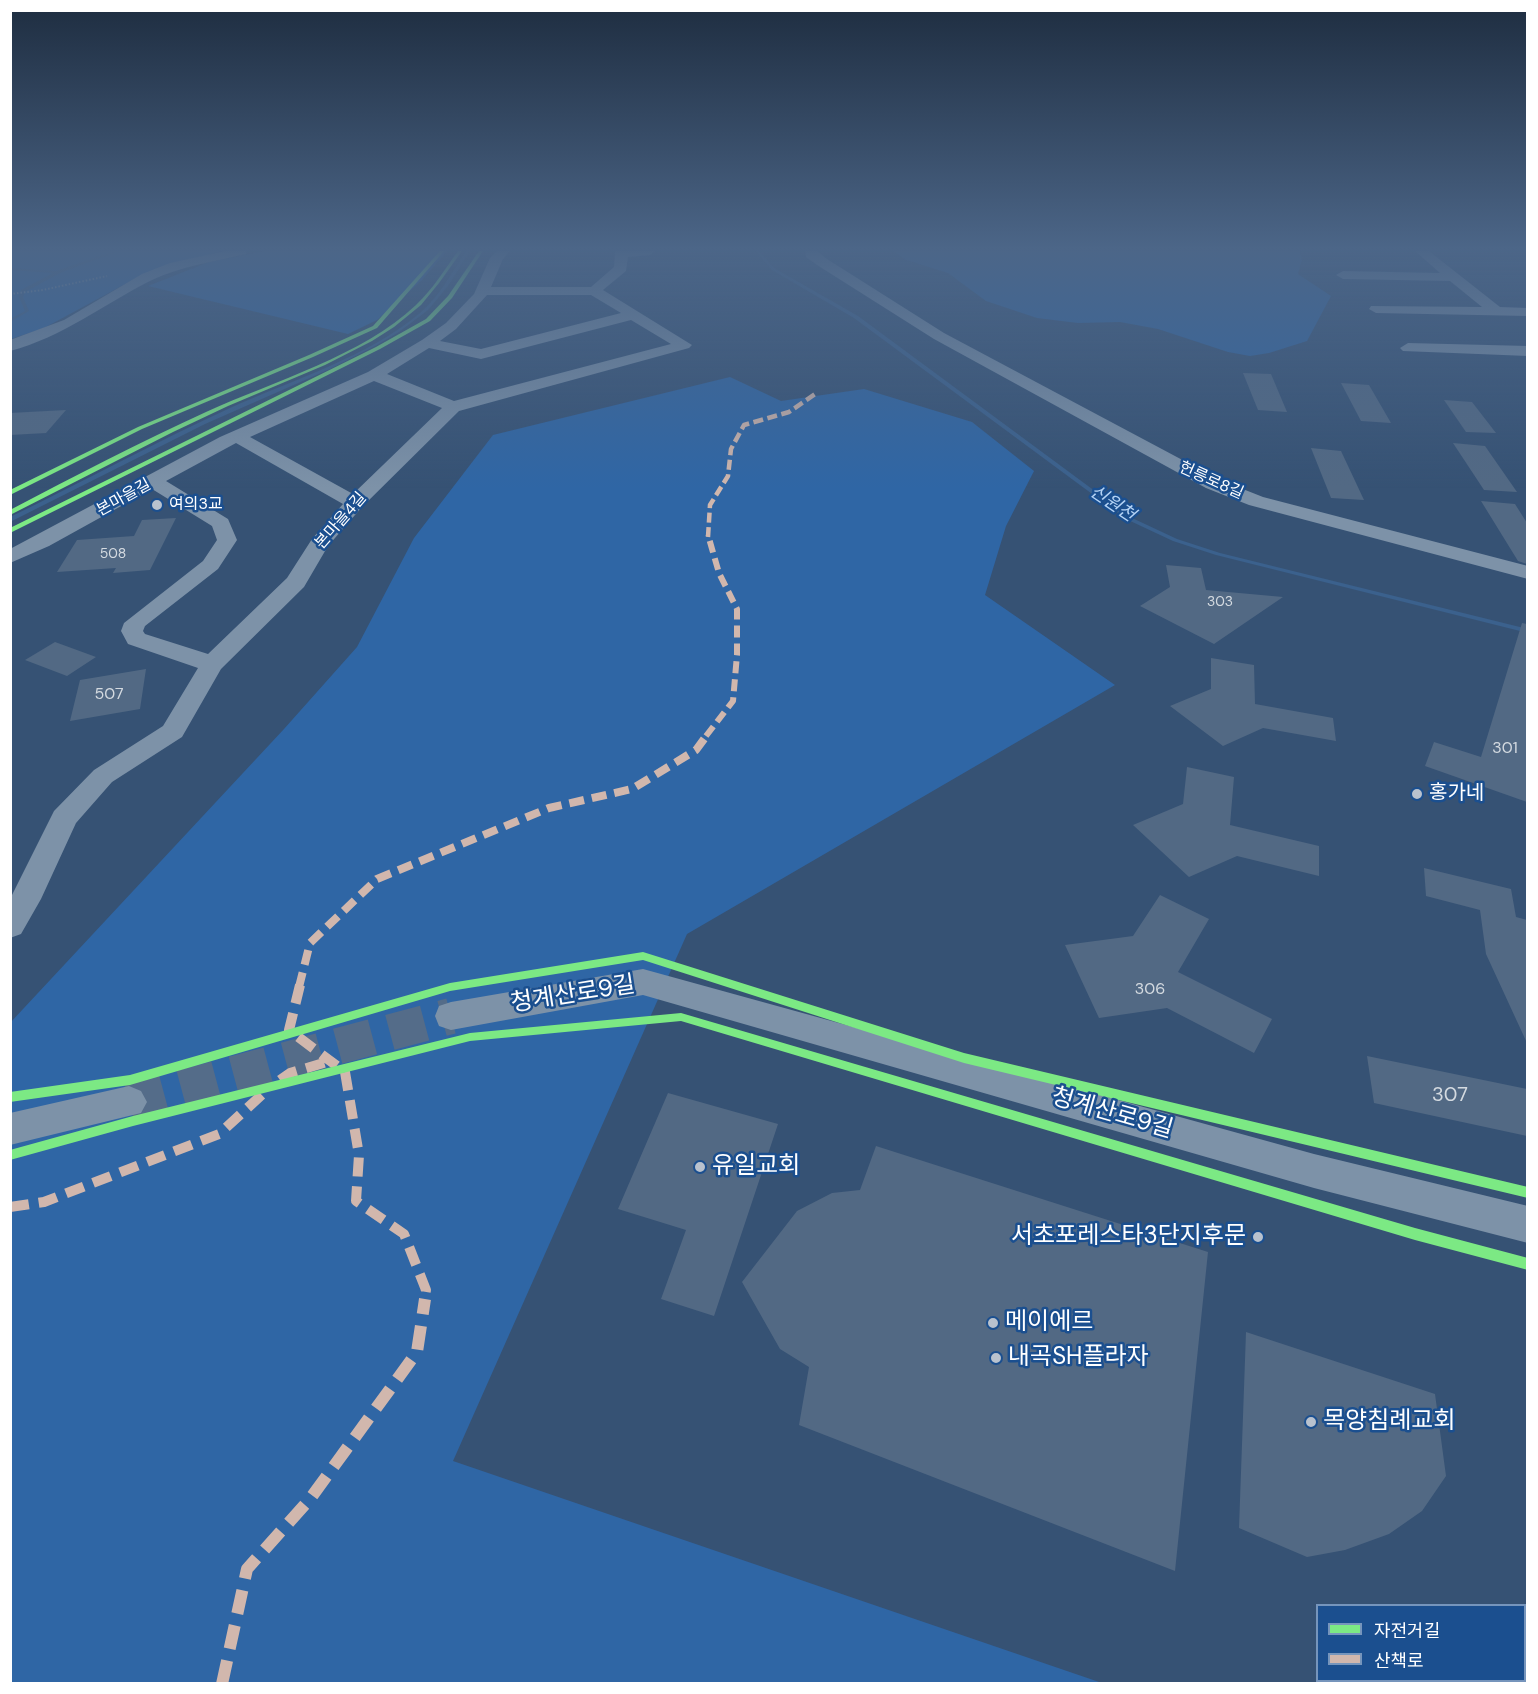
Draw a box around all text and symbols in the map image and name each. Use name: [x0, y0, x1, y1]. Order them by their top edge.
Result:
street label: 헌릉로8길: [1176, 458, 1246, 504]
street label: 본마을길: [94, 475, 154, 521]
water label: 신원천: [1085, 481, 1139, 527]
street label: 본마을4길: [311, 489, 371, 553]
place label: 여의3교: [169, 495, 223, 515]
marker: 여의3교: [150, 498, 164, 512]
house number: 508: [100, 546, 126, 562]
house number: 303: [1207, 594, 1233, 610]
house number: 507: [94, 685, 124, 705]
house number: 301: [1492, 739, 1518, 759]
place label: 홍가네: [1429, 782, 1484, 806]
marker: 홍가네: [1410, 787, 1424, 801]
street label: 청계산로9길: [509, 971, 637, 1019]
house number: 306: [1135, 980, 1165, 1000]
street label: 청계산로9길: [1048, 1083, 1176, 1145]
house number: 307: [1432, 1084, 1468, 1108]
place label: 유일교회: [712, 1153, 800, 1181]
marker: 유일교회: [693, 1160, 707, 1174]
place label: 서초포레스타3단지후문: [1011, 1223, 1246, 1251]
marker: 서초포레스타3단지후문: [1251, 1230, 1265, 1244]
place label: 메이에르: [1005, 1309, 1093, 1337]
marker: 메이에르: [986, 1316, 1000, 1330]
place label: 내곡SH플라자: [1008, 1344, 1149, 1372]
marker: 내곡SH플라자: [989, 1351, 1003, 1365]
place label: 목양침례교회: [1323, 1408, 1455, 1436]
marker: 목양침례교회: [1304, 1415, 1318, 1429]
legend: [1316, 1604, 1526, 1682]
text: 자전거길: [1374, 1619, 1440, 1643]
text: 산책로: [1374, 1649, 1424, 1673]

